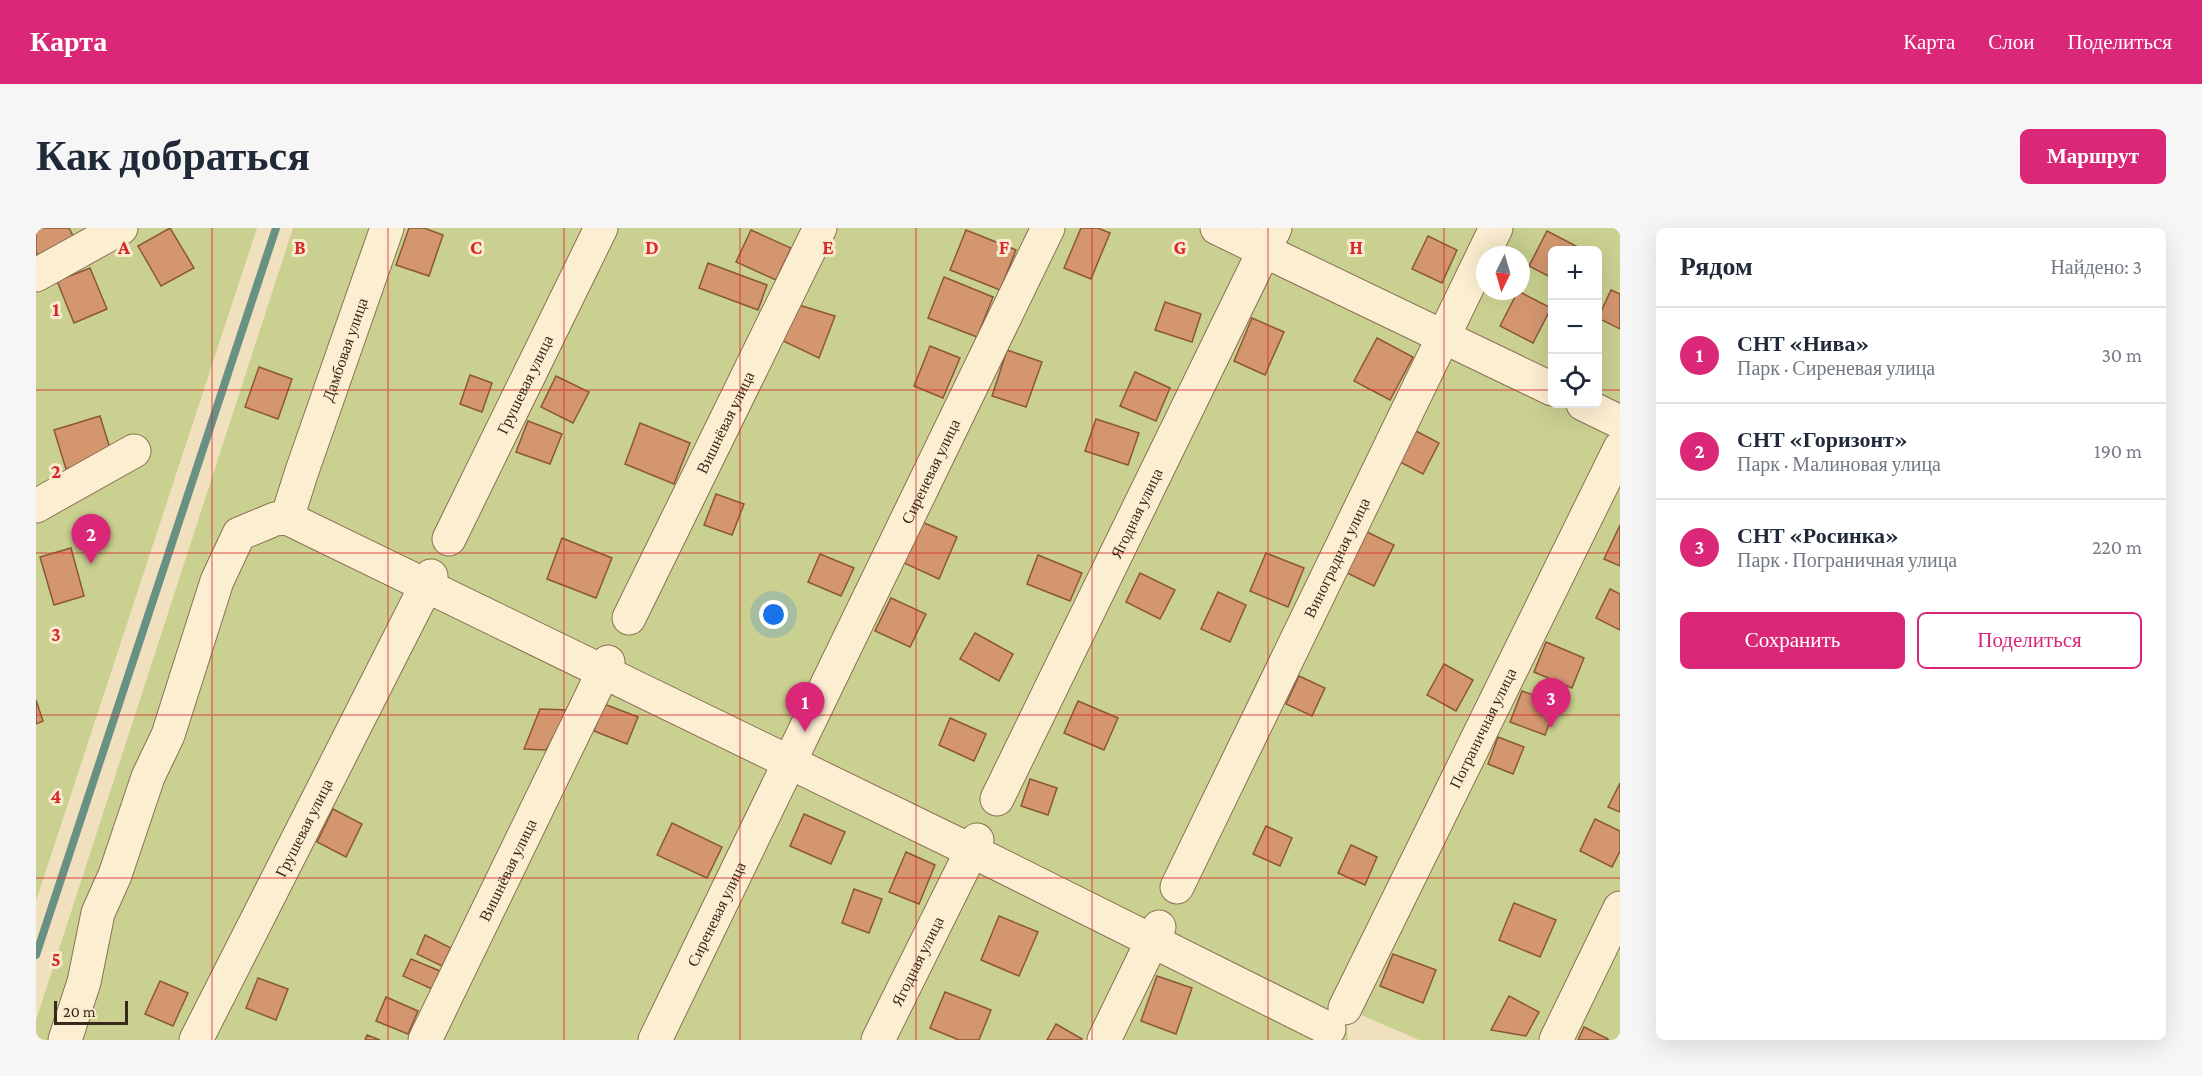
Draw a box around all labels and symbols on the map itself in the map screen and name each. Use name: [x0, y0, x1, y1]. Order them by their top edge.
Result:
text: A: [117, 236, 131, 258]
text: B: [294, 236, 306, 258]
text: C: [470, 236, 482, 258]
text: D: [645, 236, 659, 258]
text: E: [822, 236, 834, 258]
text: F: [999, 236, 1010, 258]
text: G: [1174, 236, 1187, 258]
text: H: [1349, 236, 1363, 258]
north arrow: [1476, 246, 1530, 300]
street label: Дамбовая улица: [319, 296, 371, 404]
text: 1: [52, 298, 60, 320]
street label: Грушевая улица: [494, 333, 556, 437]
street label: Вишнёвая улица: [693, 369, 757, 476]
street label: Сиреневая улица: [898, 416, 963, 527]
text: 2: [51, 460, 61, 482]
street label: Ягодная улица: [1108, 465, 1166, 561]
street label: Виноградная улица: [1301, 495, 1373, 621]
pin: 2: [72, 514, 110, 564]
your location: [759, 600, 788, 629]
text: 3: [51, 623, 61, 645]
street label: Пограничная улица: [1446, 665, 1520, 791]
pin: 3: [1532, 678, 1570, 728]
pin: 1: [786, 682, 824, 732]
street label: Грушевая улица: [272, 776, 336, 880]
text: 4: [51, 785, 62, 807]
street label: Вишнёвая улица: [476, 816, 540, 924]
street label: Сиреневая улица: [684, 859, 749, 969]
street label: Ягодная улица: [888, 914, 947, 1009]
text: 5: [51, 948, 61, 970]
scale bar: [54, 998, 128, 1026]

